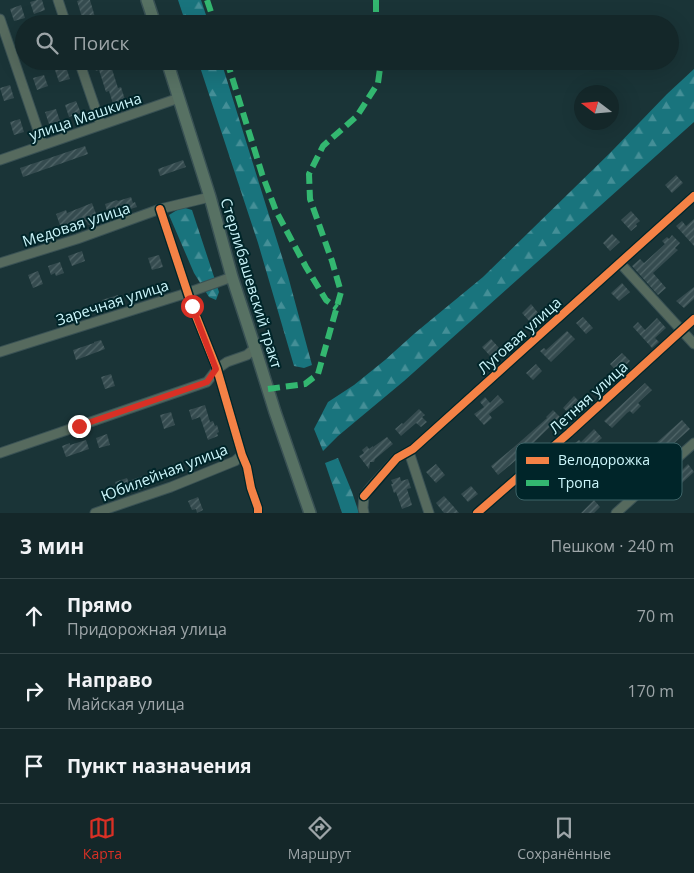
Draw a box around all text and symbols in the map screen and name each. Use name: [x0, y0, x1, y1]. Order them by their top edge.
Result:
search box: [15, 15, 679, 70]
icon: search: [33, 29, 61, 57]
text: Поиск: [73, 30, 129, 56]
north arrow: [574, 85, 619, 130]
street label: улица Машкина: [26, 87, 144, 145]
street label: Стерлибашевский тракт: [217, 195, 287, 371]
street label: Медовая улица: [20, 197, 132, 251]
street label: Заречная улица: [53, 274, 171, 330]
street label: Луговая улица: [473, 292, 565, 378]
route start: [181, 295, 204, 318]
street label: Летняя улица: [544, 356, 632, 438]
route end: [68, 415, 91, 438]
street label: Юбилейная улица: [98, 439, 230, 505]
legend: [516, 443, 682, 500]
text: Велодорожка: [558, 450, 650, 469]
text: Тропа: [558, 473, 599, 492]
text: 3 мин: [20, 532, 84, 560]
text: Пешком · 240 m: [551, 535, 674, 557]
text: Прямо: [67, 592, 132, 618]
icon: ahead: [20, 602, 48, 630]
text: 70 m: [637, 605, 674, 627]
text: Придорожная улица: [67, 618, 227, 640]
text: Направо: [67, 667, 153, 693]
icon: right: [20, 677, 48, 705]
text: 170 m: [628, 680, 674, 702]
text: Майская улица: [67, 693, 185, 715]
icon: arrive: [20, 752, 48, 780]
text: Пункт назначения: [67, 753, 252, 779]
tab: Карта: [83, 814, 122, 863]
tab: Маршрут: [288, 814, 351, 863]
tab: Сохранённые: [517, 814, 611, 863]

